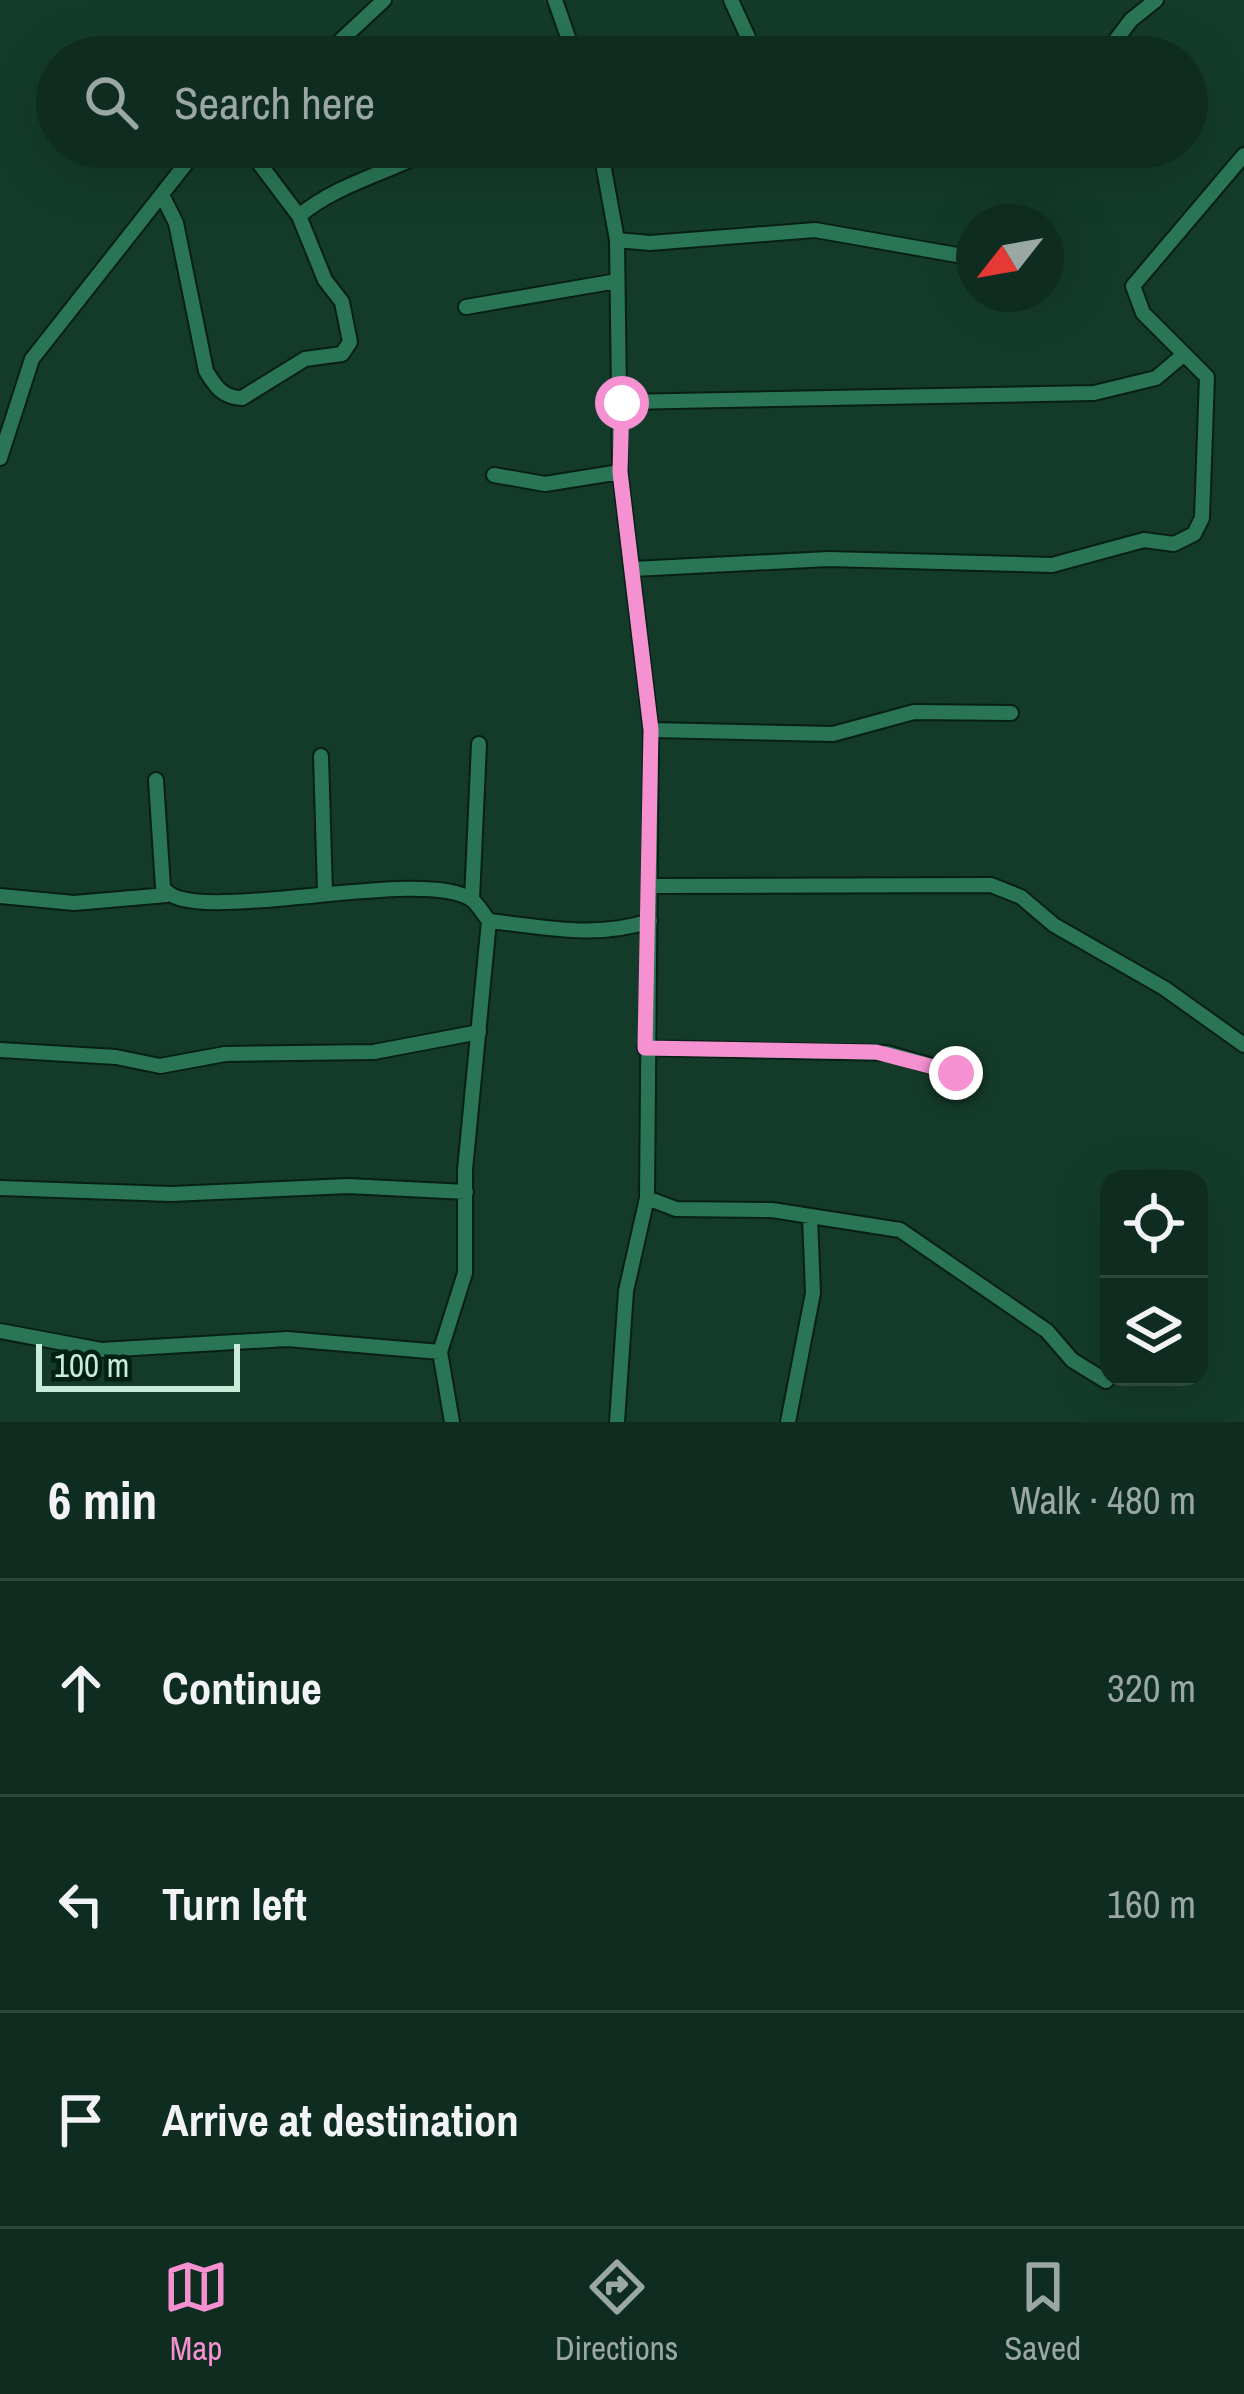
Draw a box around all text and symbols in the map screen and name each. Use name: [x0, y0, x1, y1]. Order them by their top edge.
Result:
search box: [36, 36, 1208, 168]
icon: search: [78, 69, 144, 135]
text: Search here: [174, 72, 375, 133]
north arrow: [956, 204, 1064, 312]
route start: [595, 376, 649, 430]
route end: [929, 1046, 983, 1100]
map controls: [1100, 1170, 1208, 1386]
button: locate: [1100, 1170, 1208, 1278]
button: layers: [1100, 1278, 1208, 1386]
scale bar: [36, 1338, 240, 1391]
text: 100 m: [54, 1343, 129, 1387]
text: 6 min: [48, 1466, 157, 1535]
text: Walk · 480 m: [1011, 1474, 1196, 1526]
icon: ahead: [48, 1655, 114, 1721]
text: Continue: [162, 1657, 322, 1718]
text: 320 m: [1107, 1662, 1196, 1714]
icon: left: [48, 1871, 114, 1937]
text: Turn left: [162, 1873, 307, 1934]
text: 160 m: [1107, 1878, 1196, 1930]
icon: arrive: [48, 2087, 114, 2153]
text: Arrive at destination: [162, 2089, 519, 2150]
tab: Map: [163, 2254, 229, 2370]
tab: Directions: [555, 2254, 678, 2370]
tab: Saved: [1004, 2254, 1081, 2370]

